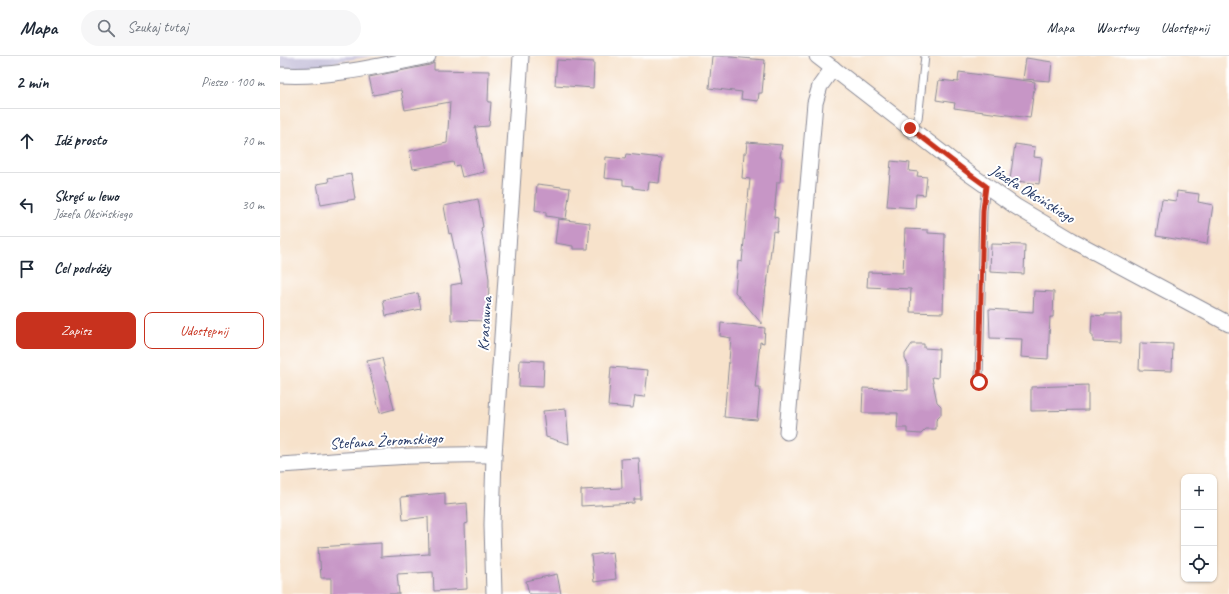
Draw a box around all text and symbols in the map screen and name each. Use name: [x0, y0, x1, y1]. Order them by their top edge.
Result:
search box: [81, 10, 361, 46]
text: Mapa: [20, 16, 57, 40]
icon: search: [95, 17, 117, 39]
text: Szukaj tutaj: [127, 18, 188, 37]
text: Mapa: [1047, 19, 1074, 36]
text: Warstwy: [1096, 19, 1139, 36]
text: Udostępnij: [1161, 19, 1209, 36]
text: 2 min: [16, 72, 49, 93]
text: Pieszo · 100 m: [201, 74, 264, 90]
route end: [901, 119, 919, 137]
icon: ahead: [16, 130, 38, 152]
text: Idź prosto: [54, 131, 107, 150]
text: 70 m: [242, 133, 264, 149]
street label: Józefa Oksińskiego: [986, 159, 1080, 228]
text: Skręć w lewo: [54, 187, 119, 206]
icon: left: [16, 194, 38, 216]
text: 30 m: [242, 197, 264, 213]
text: Józefa Oksińskiego: [54, 206, 132, 222]
icon: arrive: [16, 258, 38, 280]
text: Cel podróży: [54, 259, 110, 278]
street label: Krasawna: [473, 295, 497, 352]
button: Zapisz: [16, 312, 136, 349]
button: Udostępnij: [144, 312, 264, 349]
route start: [970, 373, 988, 391]
street label: Stefana Żeromskiego: [329, 428, 445, 454]
map controls: [1181, 474, 1217, 582]
button: +: [1181, 474, 1217, 510]
button: −: [1181, 510, 1217, 546]
button: locate: [1181, 546, 1217, 582]

